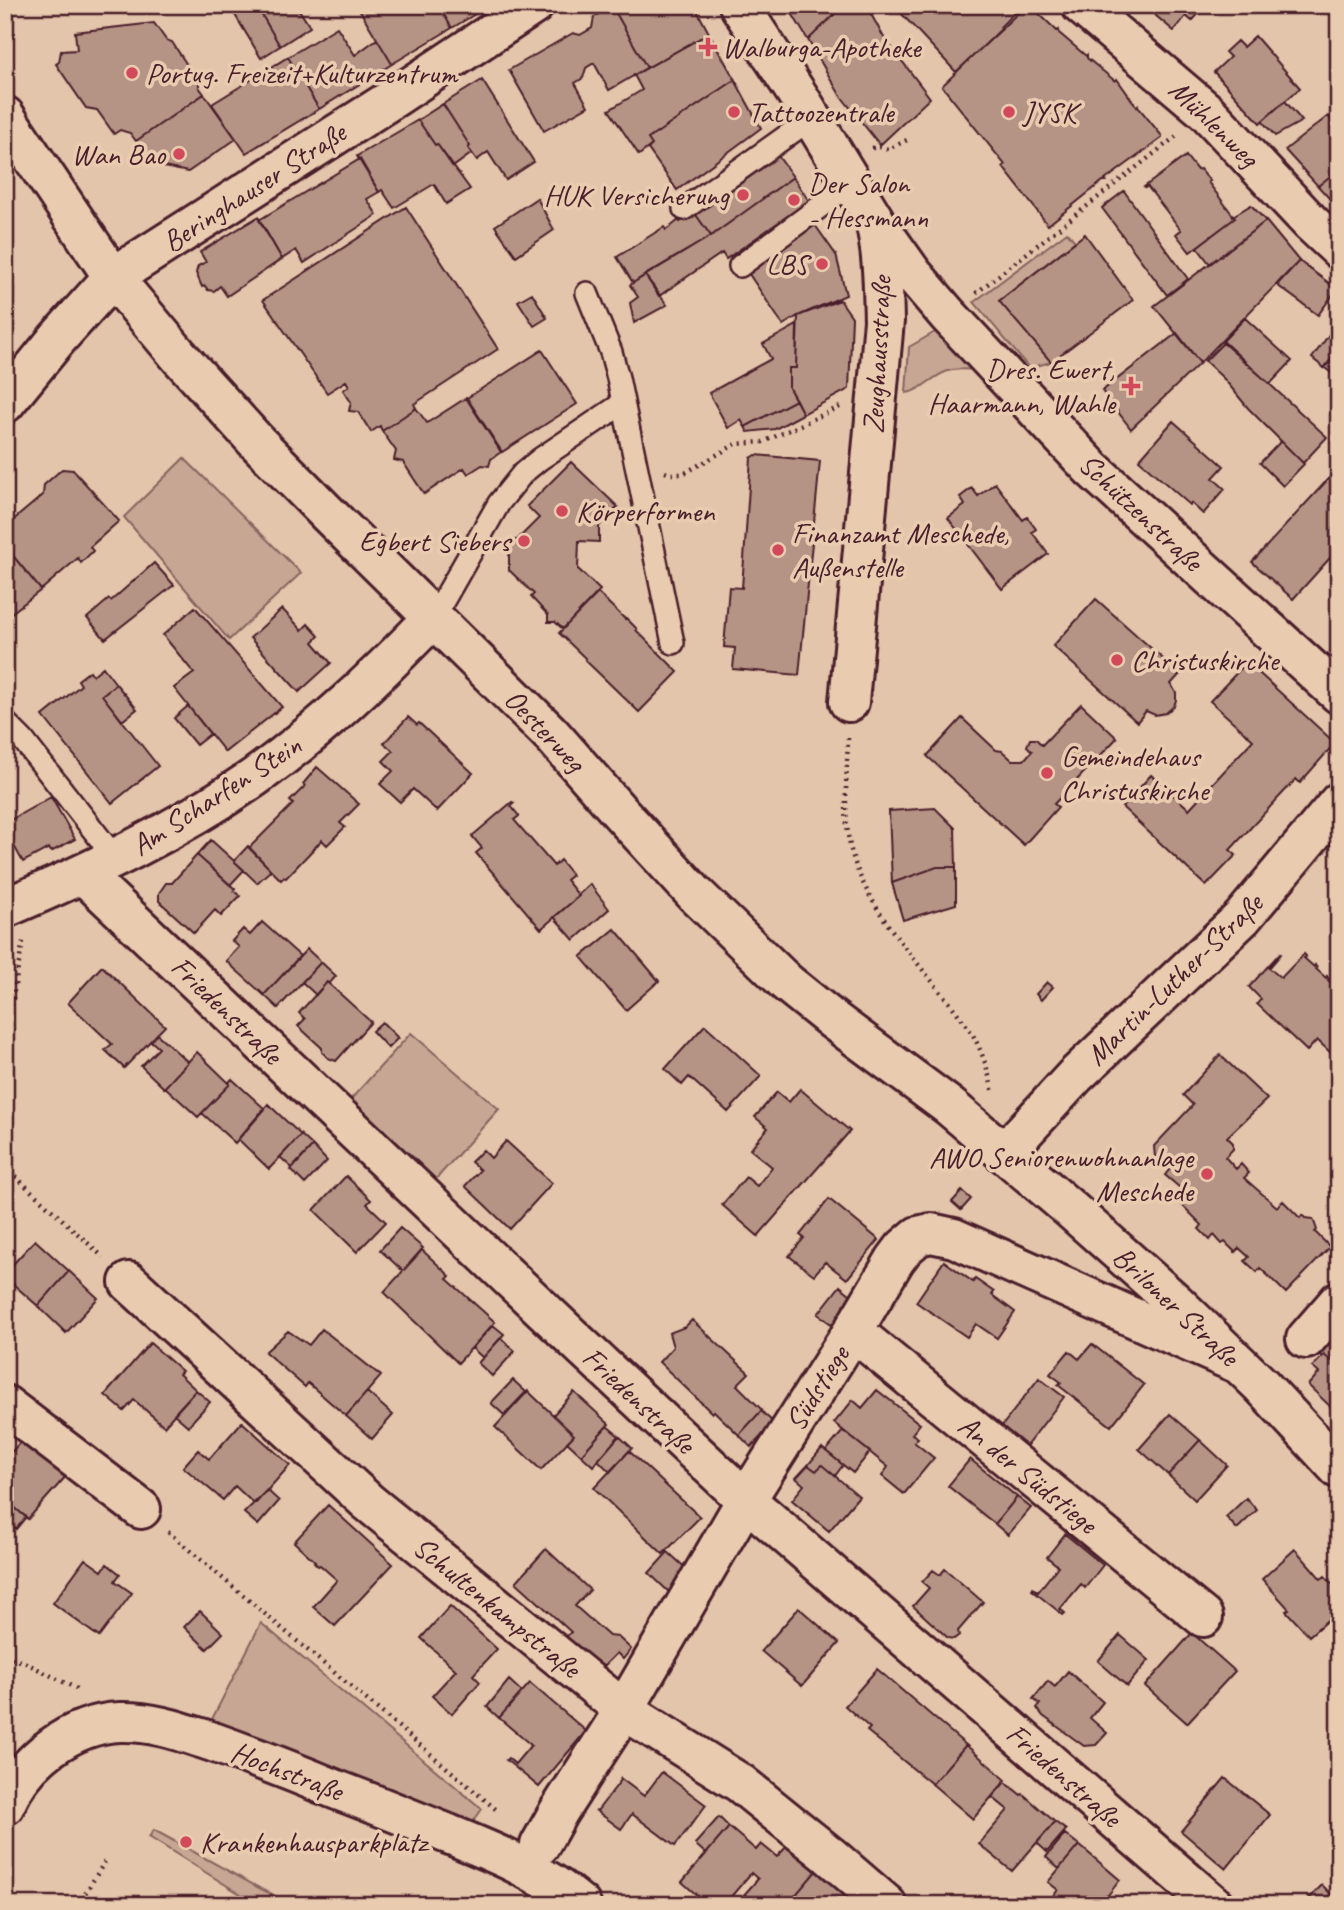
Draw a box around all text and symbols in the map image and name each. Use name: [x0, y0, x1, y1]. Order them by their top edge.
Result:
place label: Walburga-Apotheke: [722, 28, 923, 66]
marker: Walburga-Apotheke: [700, 39, 716, 55]
place label: Portug. Freizeit+Kulturzentrum: [146, 54, 459, 92]
marker: Portug. Freizeit+Kulturzentrum: [124, 65, 140, 81]
street label: Mühlenweg: [1161, 71, 1269, 177]
place label: Tattoozentrale: [748, 93, 896, 131]
place label: JYSK: [1021, 93, 1082, 131]
marker: Tattoozentrale: [726, 104, 742, 120]
marker: JYSK: [1001, 104, 1017, 120]
street label: Beringhauser Straße: [155, 112, 355, 260]
place label: Wan Bao: [72, 135, 166, 173]
marker: Wan Bao: [171, 146, 187, 162]
place label: Der Salon - Hessmann: [808, 164, 928, 236]
place label: HUK Versicherung: [544, 176, 730, 214]
marker: HUK Versicherung: [735, 187, 751, 203]
marker: Der Salon - Hessmann: [786, 192, 802, 208]
place label: LBS: [766, 245, 812, 283]
marker: LBS: [814, 256, 830, 272]
street label: Zeughausstraße: [854, 273, 900, 435]
place label: Dres. Ewert, Haarmann, Wahle: [928, 350, 1117, 422]
marker: Dres. Ewert, Haarmann, Wahle: [1121, 376, 1141, 396]
street label: Schützenstraße: [1071, 445, 1213, 581]
place label: Körperformen: [576, 492, 716, 530]
marker: Körperformen: [554, 503, 570, 519]
place label: Finanzamt Meschede, Außenstelle: [792, 514, 1009, 586]
place label: Egbert Siebers: [359, 522, 513, 560]
marker: Egbert Siebers: [516, 533, 532, 549]
marker: Finanzamt Meschede, Außenstelle: [770, 542, 786, 558]
place label: Christuskirche: [1131, 641, 1280, 679]
marker: Christuskirche: [1109, 652, 1125, 668]
street label: Oesterweg: [496, 680, 595, 781]
street label: Am Scharfen Stein: [124, 726, 309, 864]
place label: Gemeindehaus Christuskirche: [1061, 737, 1210, 809]
marker: Gemeindehaus Christuskirche: [1039, 765, 1055, 781]
street label: Martin-Luther-Straße: [1077, 883, 1272, 1073]
street label: Friedenstraße: [163, 948, 292, 1074]
place label: AWO Seniorenwohnanlage Meschede: [929, 1138, 1195, 1210]
marker: AWO Seniorenwohnanlage Meschede: [1199, 1166, 1215, 1182]
street label: Briloner Straße: [1105, 1238, 1249, 1376]
street label: Südstiege: [776, 1336, 859, 1438]
street label: Friedenstraße: [575, 1338, 705, 1463]
street label: An der Südstiege: [951, 1406, 1107, 1543]
street label: Schultenkampstraße: [405, 1528, 590, 1688]
street label: Friedenstraße: [999, 1715, 1131, 1837]
street label: Hochstraße: [226, 1732, 350, 1810]
place label: Krankenhausparkplatz: [200, 1823, 430, 1861]
marker: Krankenhausparkplatz: [178, 1834, 194, 1850]

